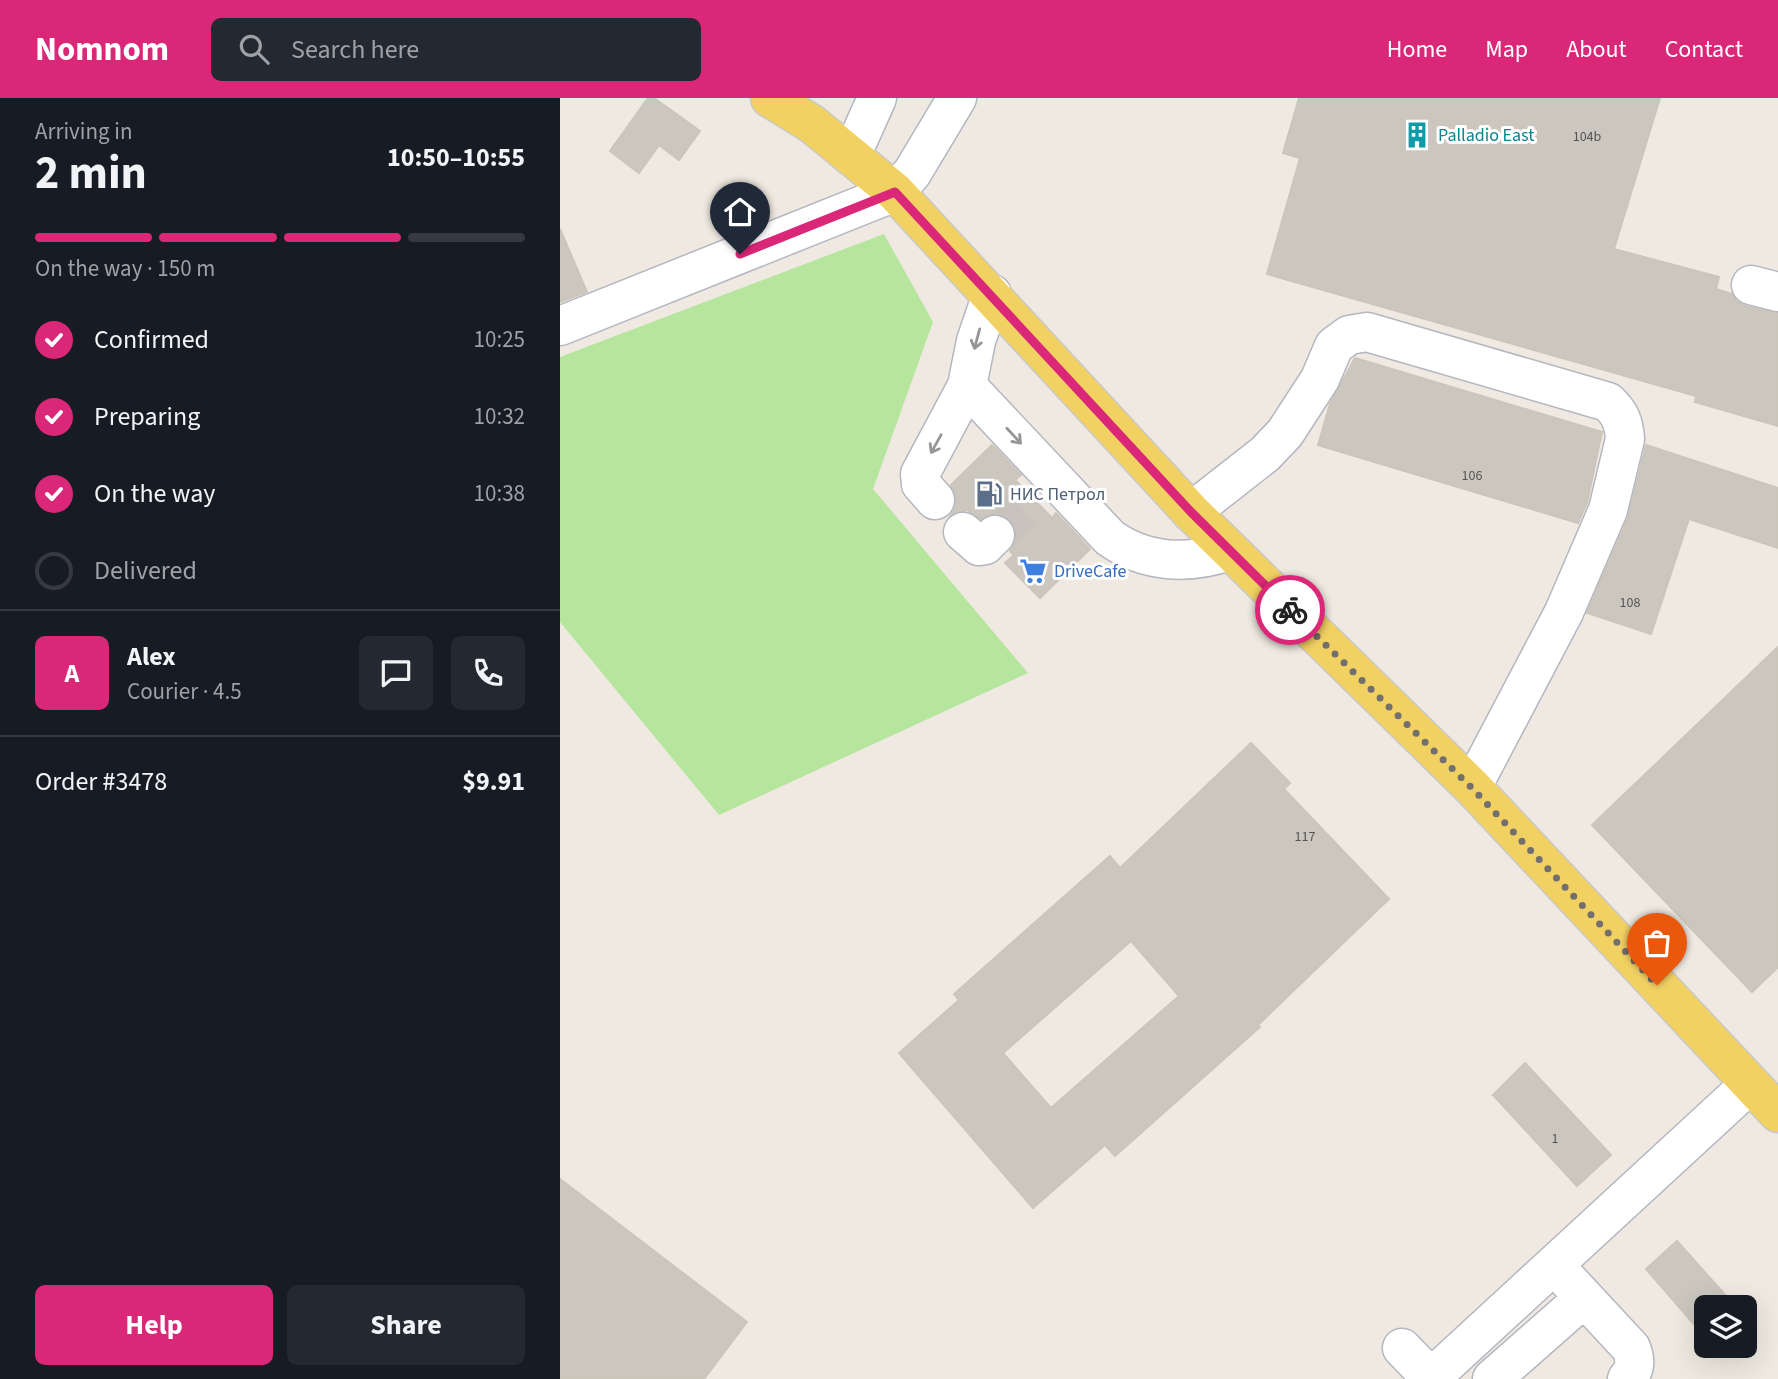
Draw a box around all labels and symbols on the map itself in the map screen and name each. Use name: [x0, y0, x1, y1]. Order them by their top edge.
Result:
building icon: Palladio East: [1402, 120, 1432, 150]
place label: Palladio East: [1438, 123, 1534, 148]
house number: 104b: [1573, 127, 1602, 147]
pin: [710, 182, 770, 254]
one-way arrow: [970, 327, 983, 350]
one-way arrow: [1005, 427, 1022, 444]
one-way arrow: [929, 433, 943, 453]
house number: 106: [1462, 466, 1482, 486]
fuel station icon: НИС Петрол: [974, 479, 1004, 509]
place label: НИС Петрол: [1010, 482, 1105, 507]
supermarket icon: DriveCafe: [1018, 556, 1048, 586]
place label: DriveCafe: [1054, 559, 1126, 584]
courier: [1255, 575, 1325, 645]
house number: 108: [1620, 593, 1640, 613]
house number: 117: [1295, 827, 1315, 847]
pin: [1627, 913, 1687, 985]
house number: 1: [1552, 1129, 1559, 1149]

